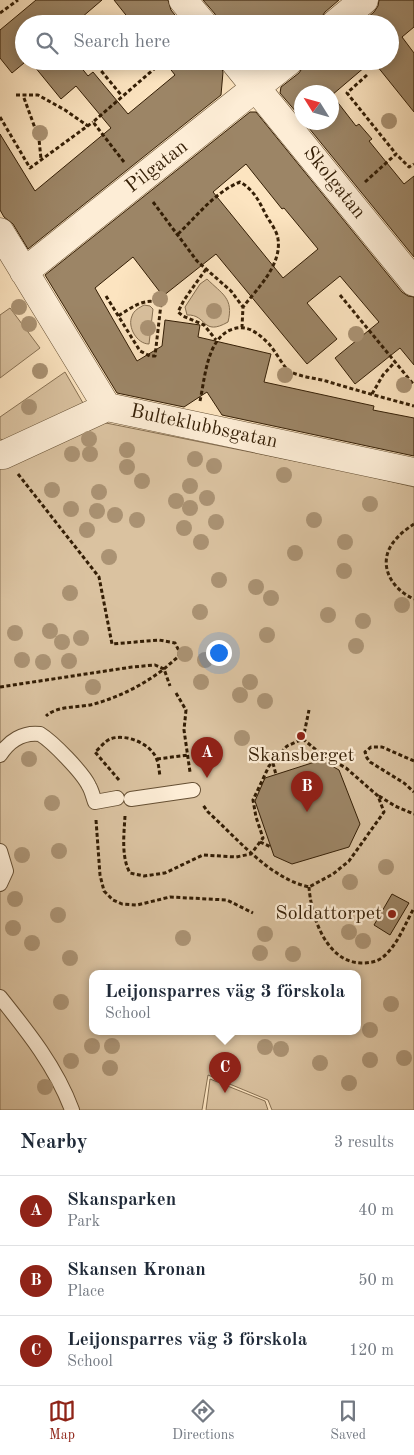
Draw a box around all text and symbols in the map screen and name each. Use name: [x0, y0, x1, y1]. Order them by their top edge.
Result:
search box: [15, 15, 399, 70]
icon: search: [33, 29, 61, 57]
text: Search here: [73, 33, 170, 52]
north arrow: [294, 85, 339, 130]
street label: Pilgatan: [122, 137, 192, 197]
street label: Skolgatan: [299, 143, 369, 223]
street label: Bulteklubbsgatan: [129, 402, 280, 452]
your location: [206, 640, 232, 666]
marker: Skansberget: [295, 730, 307, 742]
pin: A: [191, 737, 223, 778]
place label: Skansberget: [248, 746, 354, 766]
pin: B: [291, 771, 323, 812]
place label: Soldattorpet: [275, 904, 382, 924]
marker: Soldattorpet: [386, 908, 398, 920]
popup: [89, 970, 361, 1035]
text: Leijonsparres väg 3 förskola: [105, 983, 345, 1002]
text: School: [105, 1006, 151, 1022]
pin: C: [209, 1052, 241, 1093]
text: Nearby: [20, 1132, 88, 1153]
text: 3 results: [334, 1135, 394, 1151]
text: Skansparken: [67, 1191, 176, 1210]
text: A: [30, 1203, 42, 1219]
text: 40 m: [358, 1203, 394, 1219]
text: Park: [67, 1214, 100, 1230]
text: Skansen Kronan: [67, 1261, 206, 1280]
text: B: [30, 1273, 42, 1289]
text: 50 m: [358, 1273, 394, 1289]
text: Place: [67, 1284, 104, 1300]
text: Leijonsparres väg 3 förskola: [67, 1331, 307, 1350]
text: C: [31, 1343, 41, 1359]
text: 120 m: [349, 1343, 394, 1359]
text: School: [67, 1354, 113, 1370]
tab: Map: [48, 1397, 76, 1444]
tab: Directions: [172, 1397, 234, 1444]
tab: Saved: [330, 1397, 366, 1444]

